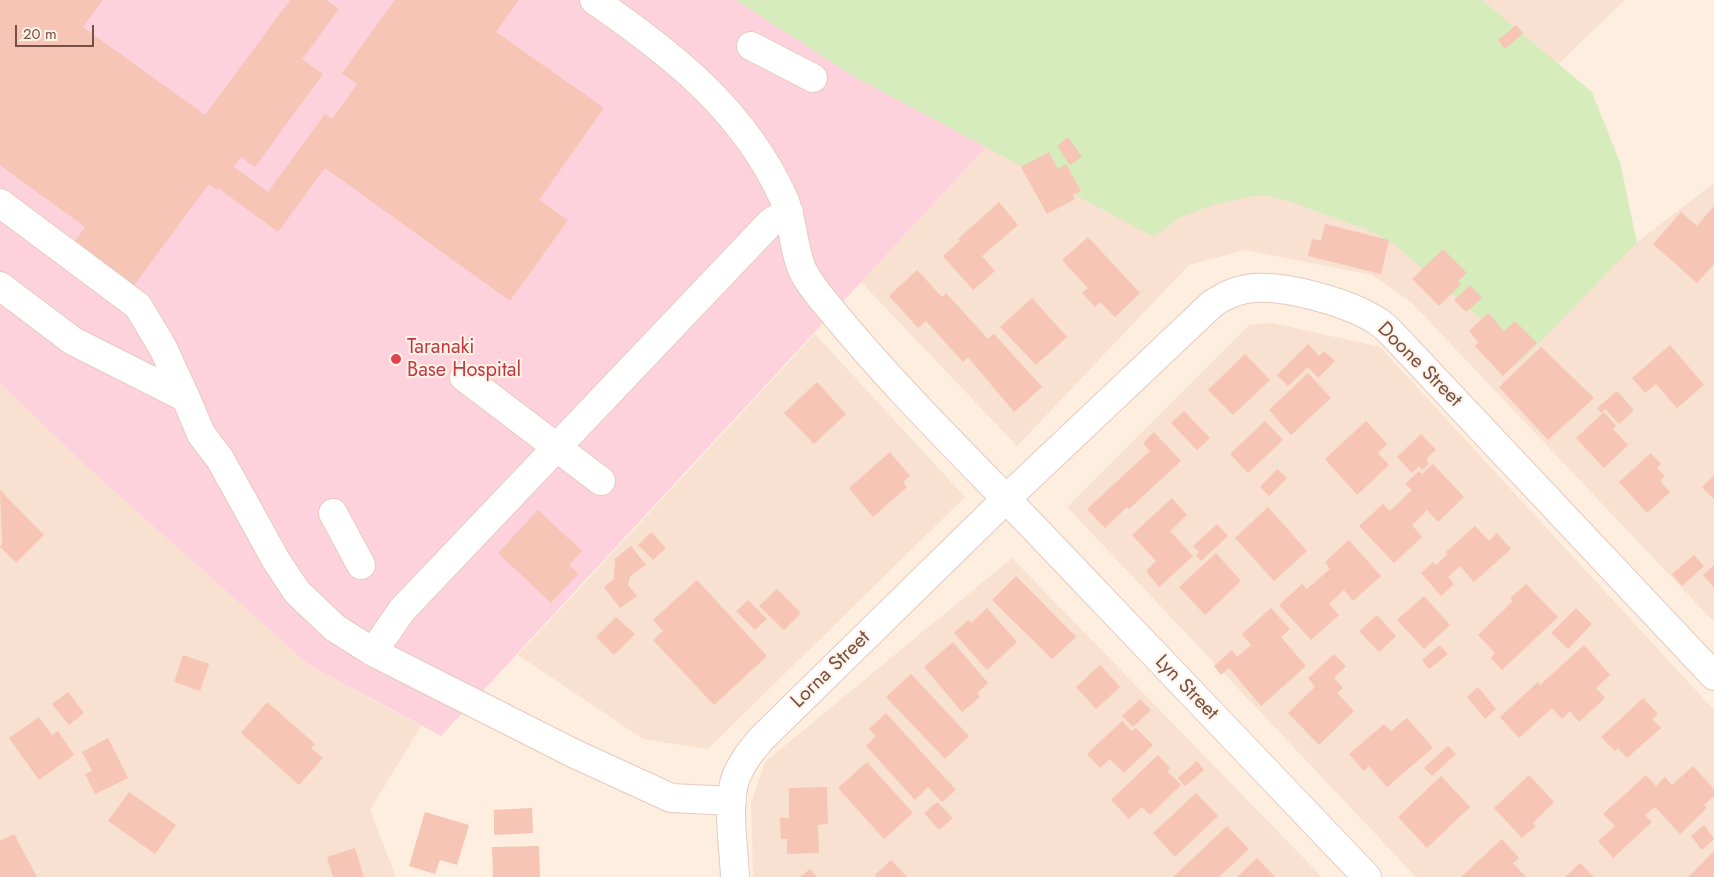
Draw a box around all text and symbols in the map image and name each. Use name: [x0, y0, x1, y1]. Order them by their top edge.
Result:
scale bar: [18, 15, 96, 47]
text: 20 m: [23, 23, 57, 45]
street label: Doone Street: [1372, 318, 1466, 412]
place label: Taranaki Base Hospital: [407, 336, 521, 383]
marker: Taranaki Base Hospital: [389, 352, 403, 366]
street label: Lorna Street: [786, 626, 876, 714]
street label: Lyn Street: [1149, 651, 1223, 725]

